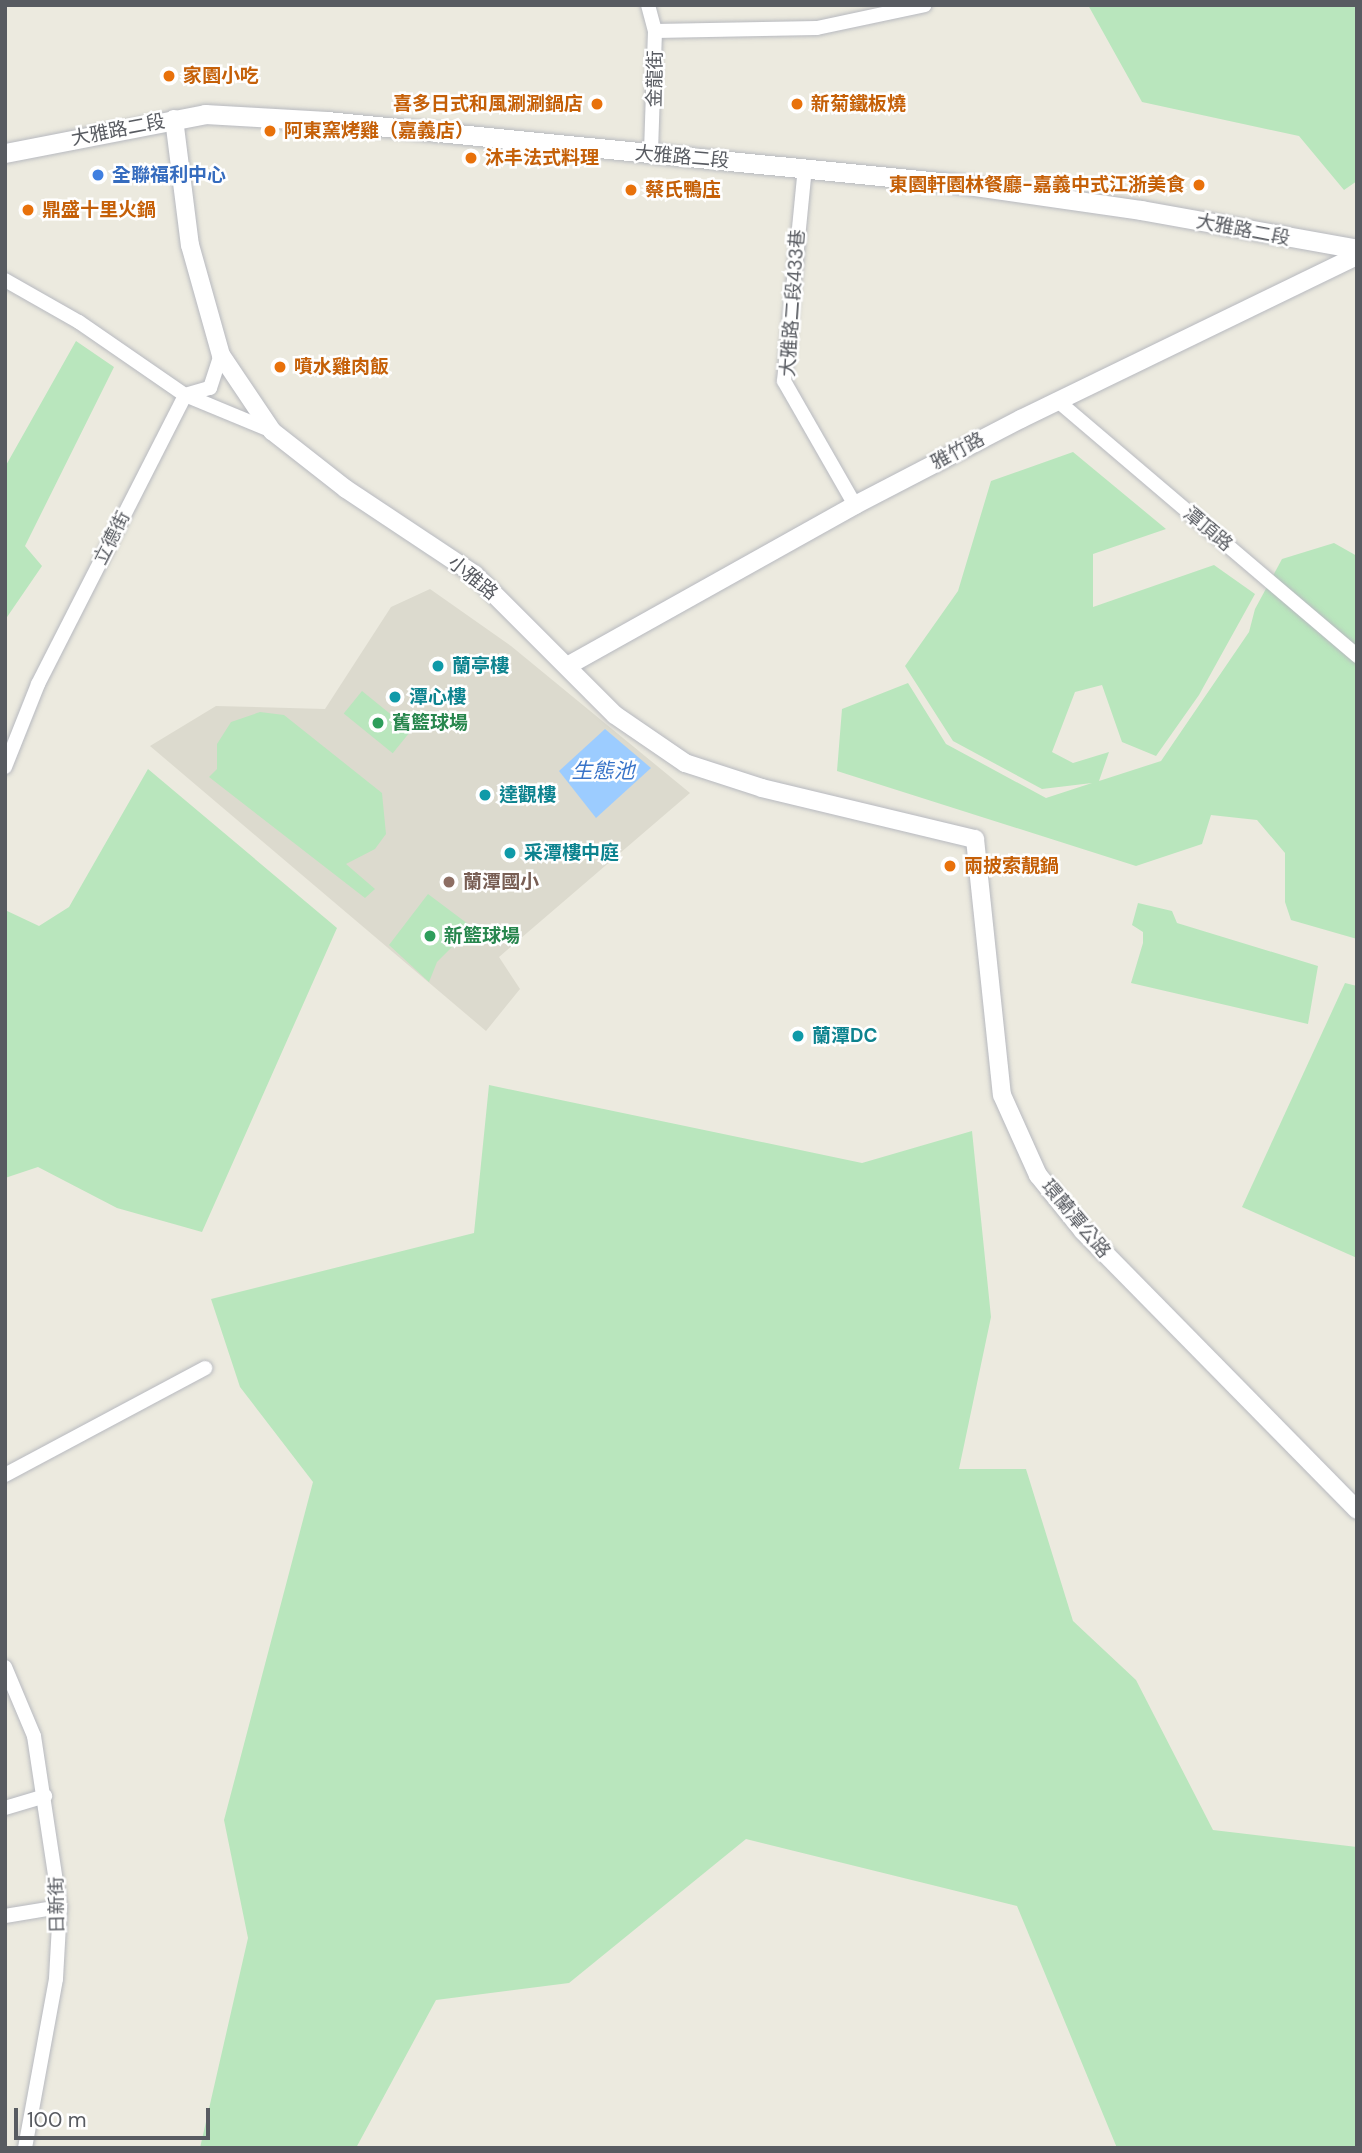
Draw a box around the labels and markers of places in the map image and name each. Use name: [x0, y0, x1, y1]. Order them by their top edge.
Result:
place label: 家園小吃: [183, 65, 259, 87]
marker: 家園小吃: [161, 68, 177, 84]
place label: 喜多日式和風涮涮鍋店: [393, 93, 583, 115]
place label: 新菊鐵板燒: [811, 93, 906, 115]
marker: 喜多日式和風涮涮鍋店: [589, 96, 605, 112]
marker: 新菊鐵板燒: [789, 96, 805, 112]
place label: 阿東窯烤雞（嘉義店）: [284, 120, 474, 142]
marker: 阿東窯烤雞（嘉義店）: [262, 123, 278, 139]
place label: 沐丰法式料理: [485, 147, 599, 169]
marker: 沐丰法式料理: [463, 150, 479, 166]
place label: 全聯福利中心: [112, 164, 226, 186]
marker: 全聯福利中心: [90, 167, 106, 183]
place label: 東園軒園林餐廳-嘉義中式江浙美食: [889, 174, 1185, 196]
marker: 東園軒園林餐廳-嘉義中式江浙美食: [1191, 177, 1207, 193]
place label: 蔡氏鴨庒: [645, 179, 721, 201]
marker: 蔡氏鴨庒: [623, 182, 639, 198]
place label: 鼎盛十里火鍋: [42, 199, 156, 221]
marker: 鼎盛十里火鍋: [20, 202, 36, 218]
place label: 噴水雞肉飯: [294, 356, 389, 378]
marker: 噴水雞肉飯: [272, 359, 288, 375]
place label: 蘭亭樓: [452, 655, 509, 677]
marker: 蘭亭樓: [430, 658, 446, 674]
place label: 潭心樓: [409, 686, 466, 708]
marker: 潭心樓: [387, 689, 403, 705]
place label: 舊籃球場: [392, 712, 468, 734]
marker: 舊籃球場: [370, 715, 386, 731]
place label: 達觀樓: [499, 784, 556, 806]
marker: 達觀樓: [477, 787, 493, 803]
place label: 采潭樓中庭: [524, 842, 619, 864]
marker: 采潭樓中庭: [502, 845, 518, 861]
place label: 兩披索靚鍋: [964, 855, 1059, 877]
marker: 兩披索靚鍋: [942, 858, 958, 874]
place label: 蘭潭國小: [463, 871, 539, 893]
marker: 蘭潭國小: [441, 874, 457, 890]
place label: 新籃球場: [444, 925, 520, 947]
marker: 新籃球場: [422, 928, 438, 944]
place label: 蘭潭DC: [812, 1025, 877, 1047]
marker: 蘭潭DC: [790, 1028, 806, 1044]

